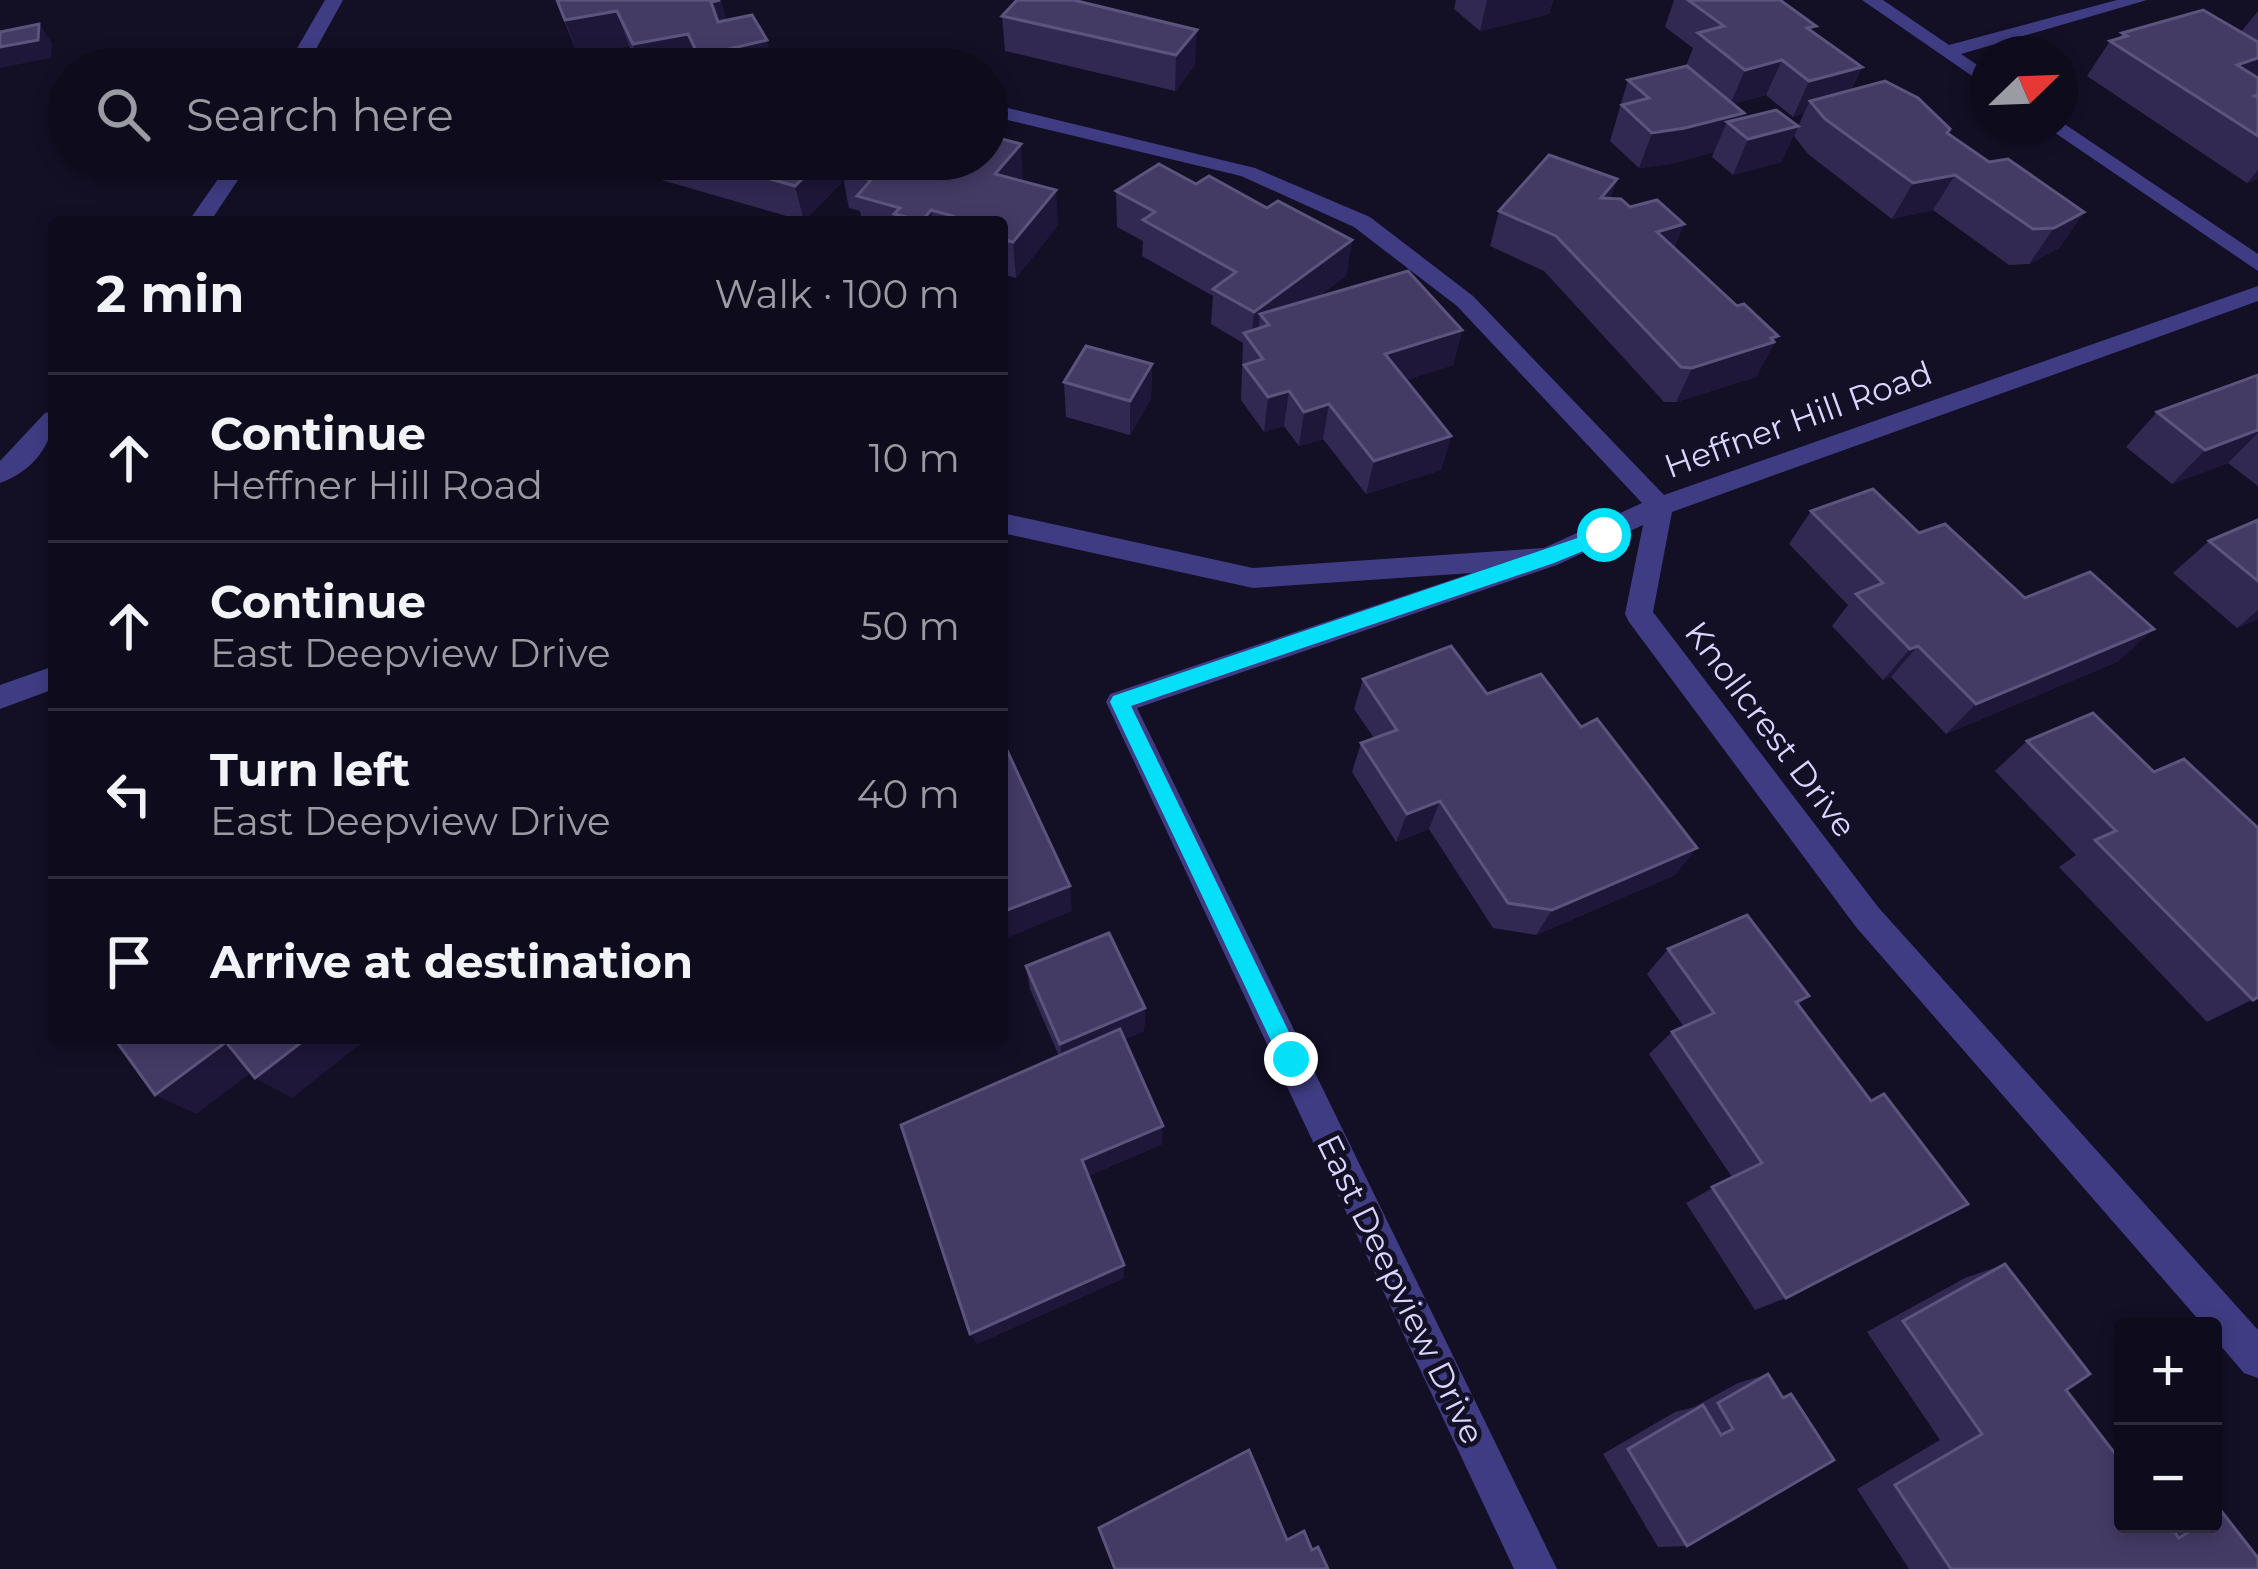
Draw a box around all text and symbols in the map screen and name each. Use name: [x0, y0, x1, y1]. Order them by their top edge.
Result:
north arrow: [1970, 36, 2078, 144]
search box: [48, 48, 1008, 180]
icon: search: [90, 81, 156, 147]
text: Search here: [186, 87, 454, 142]
text: 2 min: [96, 263, 245, 325]
text: Walk · 100 m: [714, 270, 960, 318]
street label: Heffner Hill Road: [1659, 352, 1937, 486]
text: Continue: [210, 406, 426, 461]
icon: ahead: [96, 425, 162, 491]
text: 10 m: [869, 434, 960, 482]
text: Heffner Hill Road: [210, 461, 543, 509]
route start: [1577, 508, 1631, 562]
text: Continue: [210, 574, 426, 629]
icon: ahead: [96, 593, 162, 659]
text: 50 m: [861, 602, 960, 650]
street label: Knollcrest Drive: [1677, 613, 1865, 845]
text: East Deepview Drive: [210, 629, 611, 677]
text: Turn left: [210, 742, 410, 797]
icon: left: [96, 761, 162, 827]
text: 40 m: [857, 770, 960, 818]
text: East Deepview Drive: [210, 797, 611, 845]
icon: arrive: [96, 929, 162, 995]
text: Arrive at destination: [210, 934, 693, 989]
route end: [1264, 1032, 1318, 1086]
street label: East Deepview Drive: [1309, 1128, 1493, 1450]
map controls: [2114, 1317, 2222, 1533]
button: +: [2114, 1317, 2222, 1425]
button: −: [2114, 1425, 2222, 1533]

